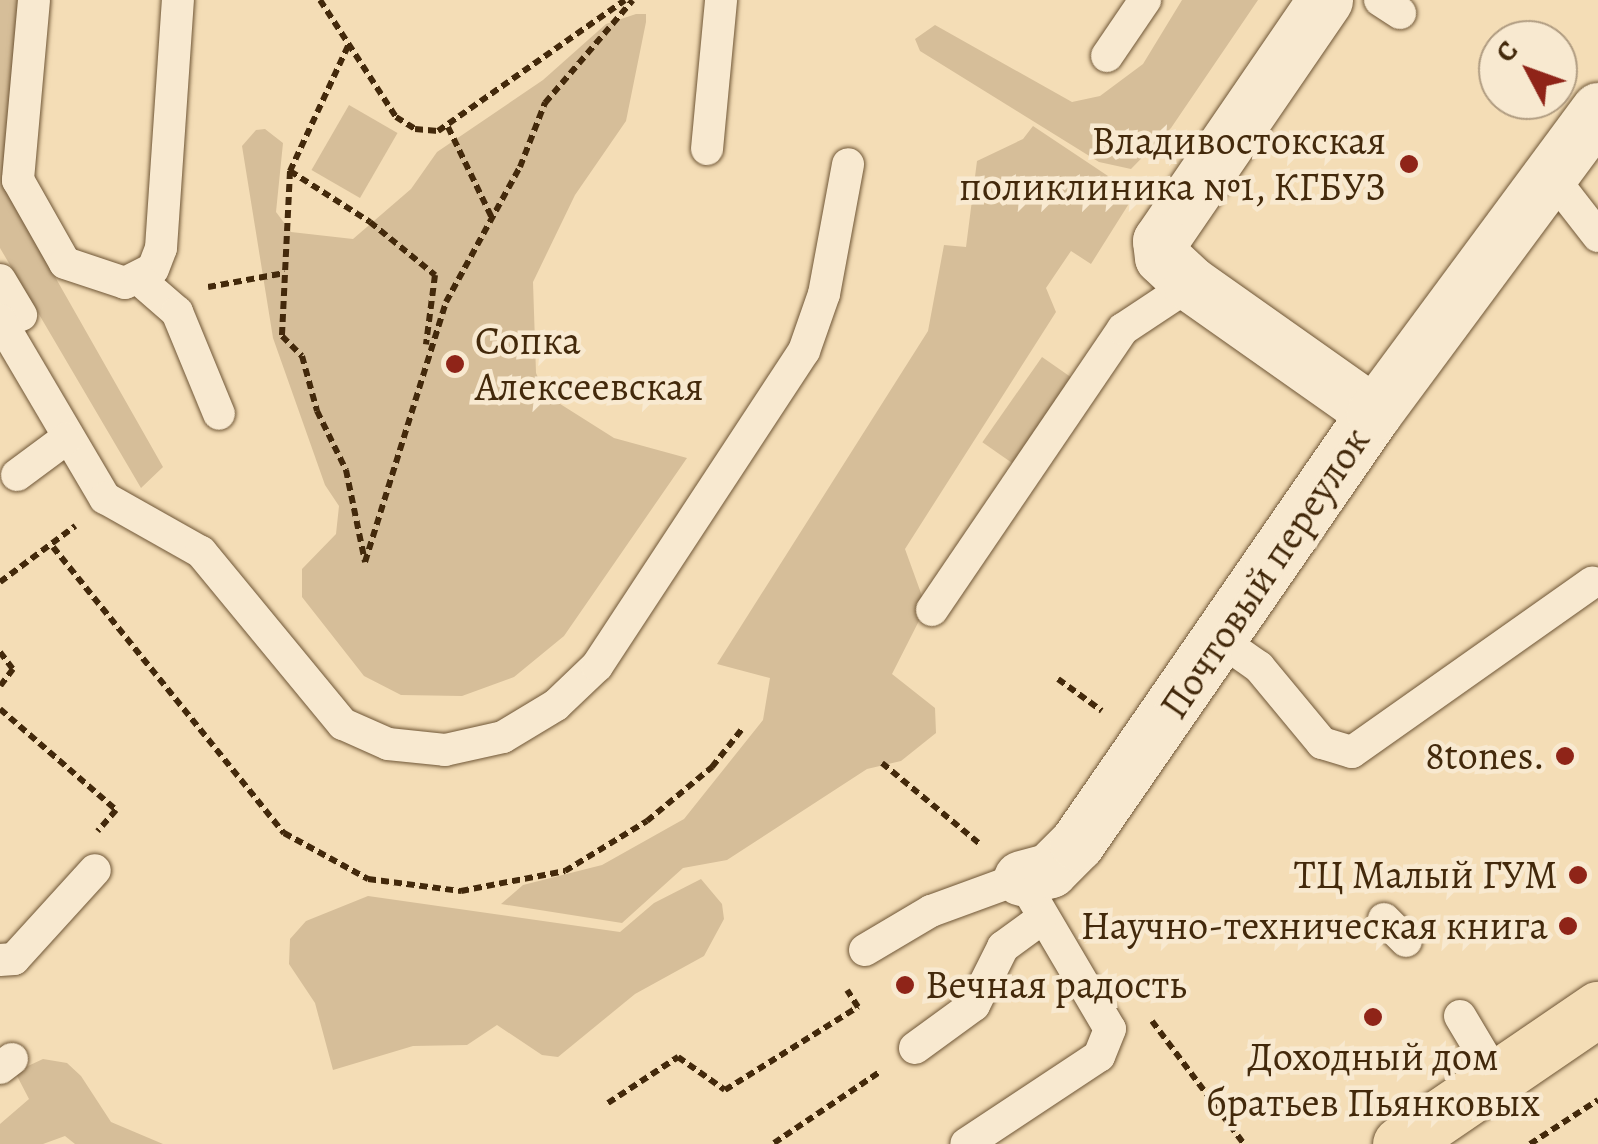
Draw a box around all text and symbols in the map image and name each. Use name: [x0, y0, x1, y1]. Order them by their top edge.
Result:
north arrow: [1478, 20, 1578, 120]
text: С: [1487, 33, 1527, 71]
place label: Владивостокская поликлиника №1, КГБУЗ: [958, 117, 1386, 211]
marker: Владивостокская поликлиника №1, КГБУЗ: [1396, 151, 1422, 177]
place label: Сопка Алексеевская: [475, 317, 704, 411]
marker: Сопка Алексеевская: [444, 353, 466, 375]
street label: Почтовый переулок: [1150, 418, 1380, 728]
place label: 8tones.: [1425, 732, 1545, 780]
marker: 8tones.: [1554, 745, 1576, 767]
place label: ТЦ Малый ГУМ: [1294, 851, 1558, 899]
marker: ТЦ Малый ГУМ: [1567, 864, 1589, 886]
place label: Научно-техническая книга: [1080, 902, 1548, 950]
marker: Научно-техническая книга: [1557, 915, 1579, 937]
place label: Вечная радость: [925, 961, 1187, 1009]
marker: Вечная радость: [894, 974, 916, 996]
marker: Доходный дом братьев Пьянковых: [1362, 1006, 1384, 1028]
place label: Доходный дом братьев Пьянковых: [1206, 1033, 1540, 1127]

